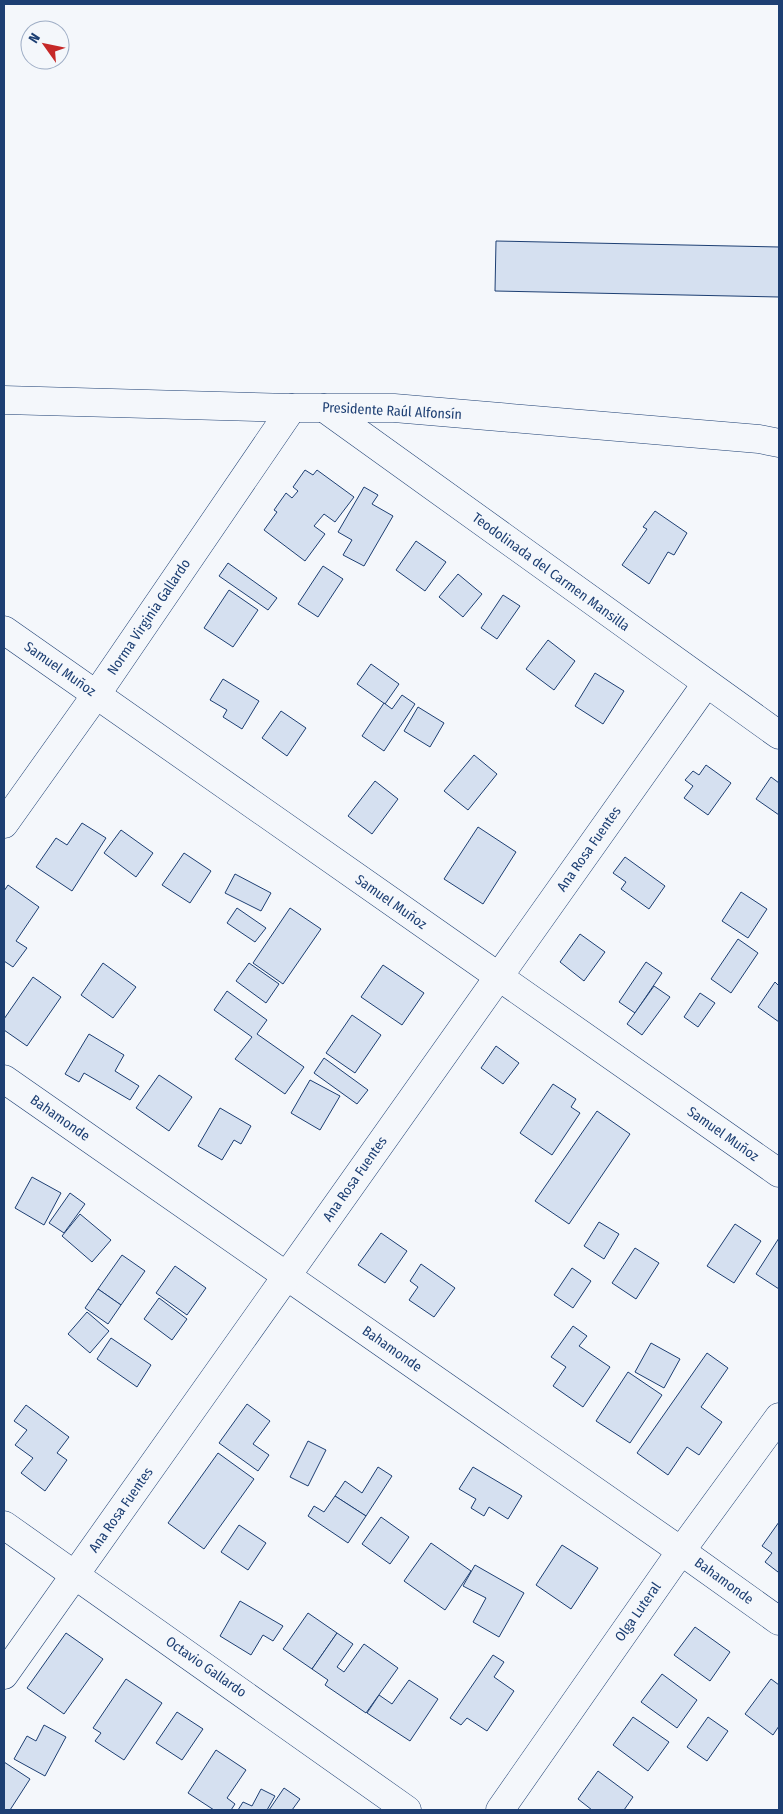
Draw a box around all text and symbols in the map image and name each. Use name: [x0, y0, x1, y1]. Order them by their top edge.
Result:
north arrow: [20, 20, 70, 70]
text: N: [25, 30, 44, 46]
street label: Presidente Raúl Alfonsín: [322, 399, 462, 423]
street label: Teodolinada del Carmen Mansilla: [469, 509, 633, 635]
street label: Norma Virginia Gallardo: [104, 556, 194, 678]
street label: Samuel Muñoz: [21, 638, 99, 700]
street label: Ana Rosa Fuentes: [553, 803, 625, 895]
street label: Samuel Muñoz: [352, 871, 430, 933]
street label: Bahamonde: [27, 1091, 93, 1145]
street label: Samuel Muñoz: [684, 1103, 762, 1165]
street label: Ana Rosa Fuentes: [319, 1133, 391, 1225]
street label: Bahamonde: [359, 1322, 425, 1376]
street label: Ana Rosa Fuentes: [85, 1464, 157, 1556]
street label: Bahamonde: [691, 1554, 757, 1608]
street label: Olga Luteral: [611, 1579, 665, 1645]
street label: Octavio Gallardo: [162, 1633, 250, 1701]

